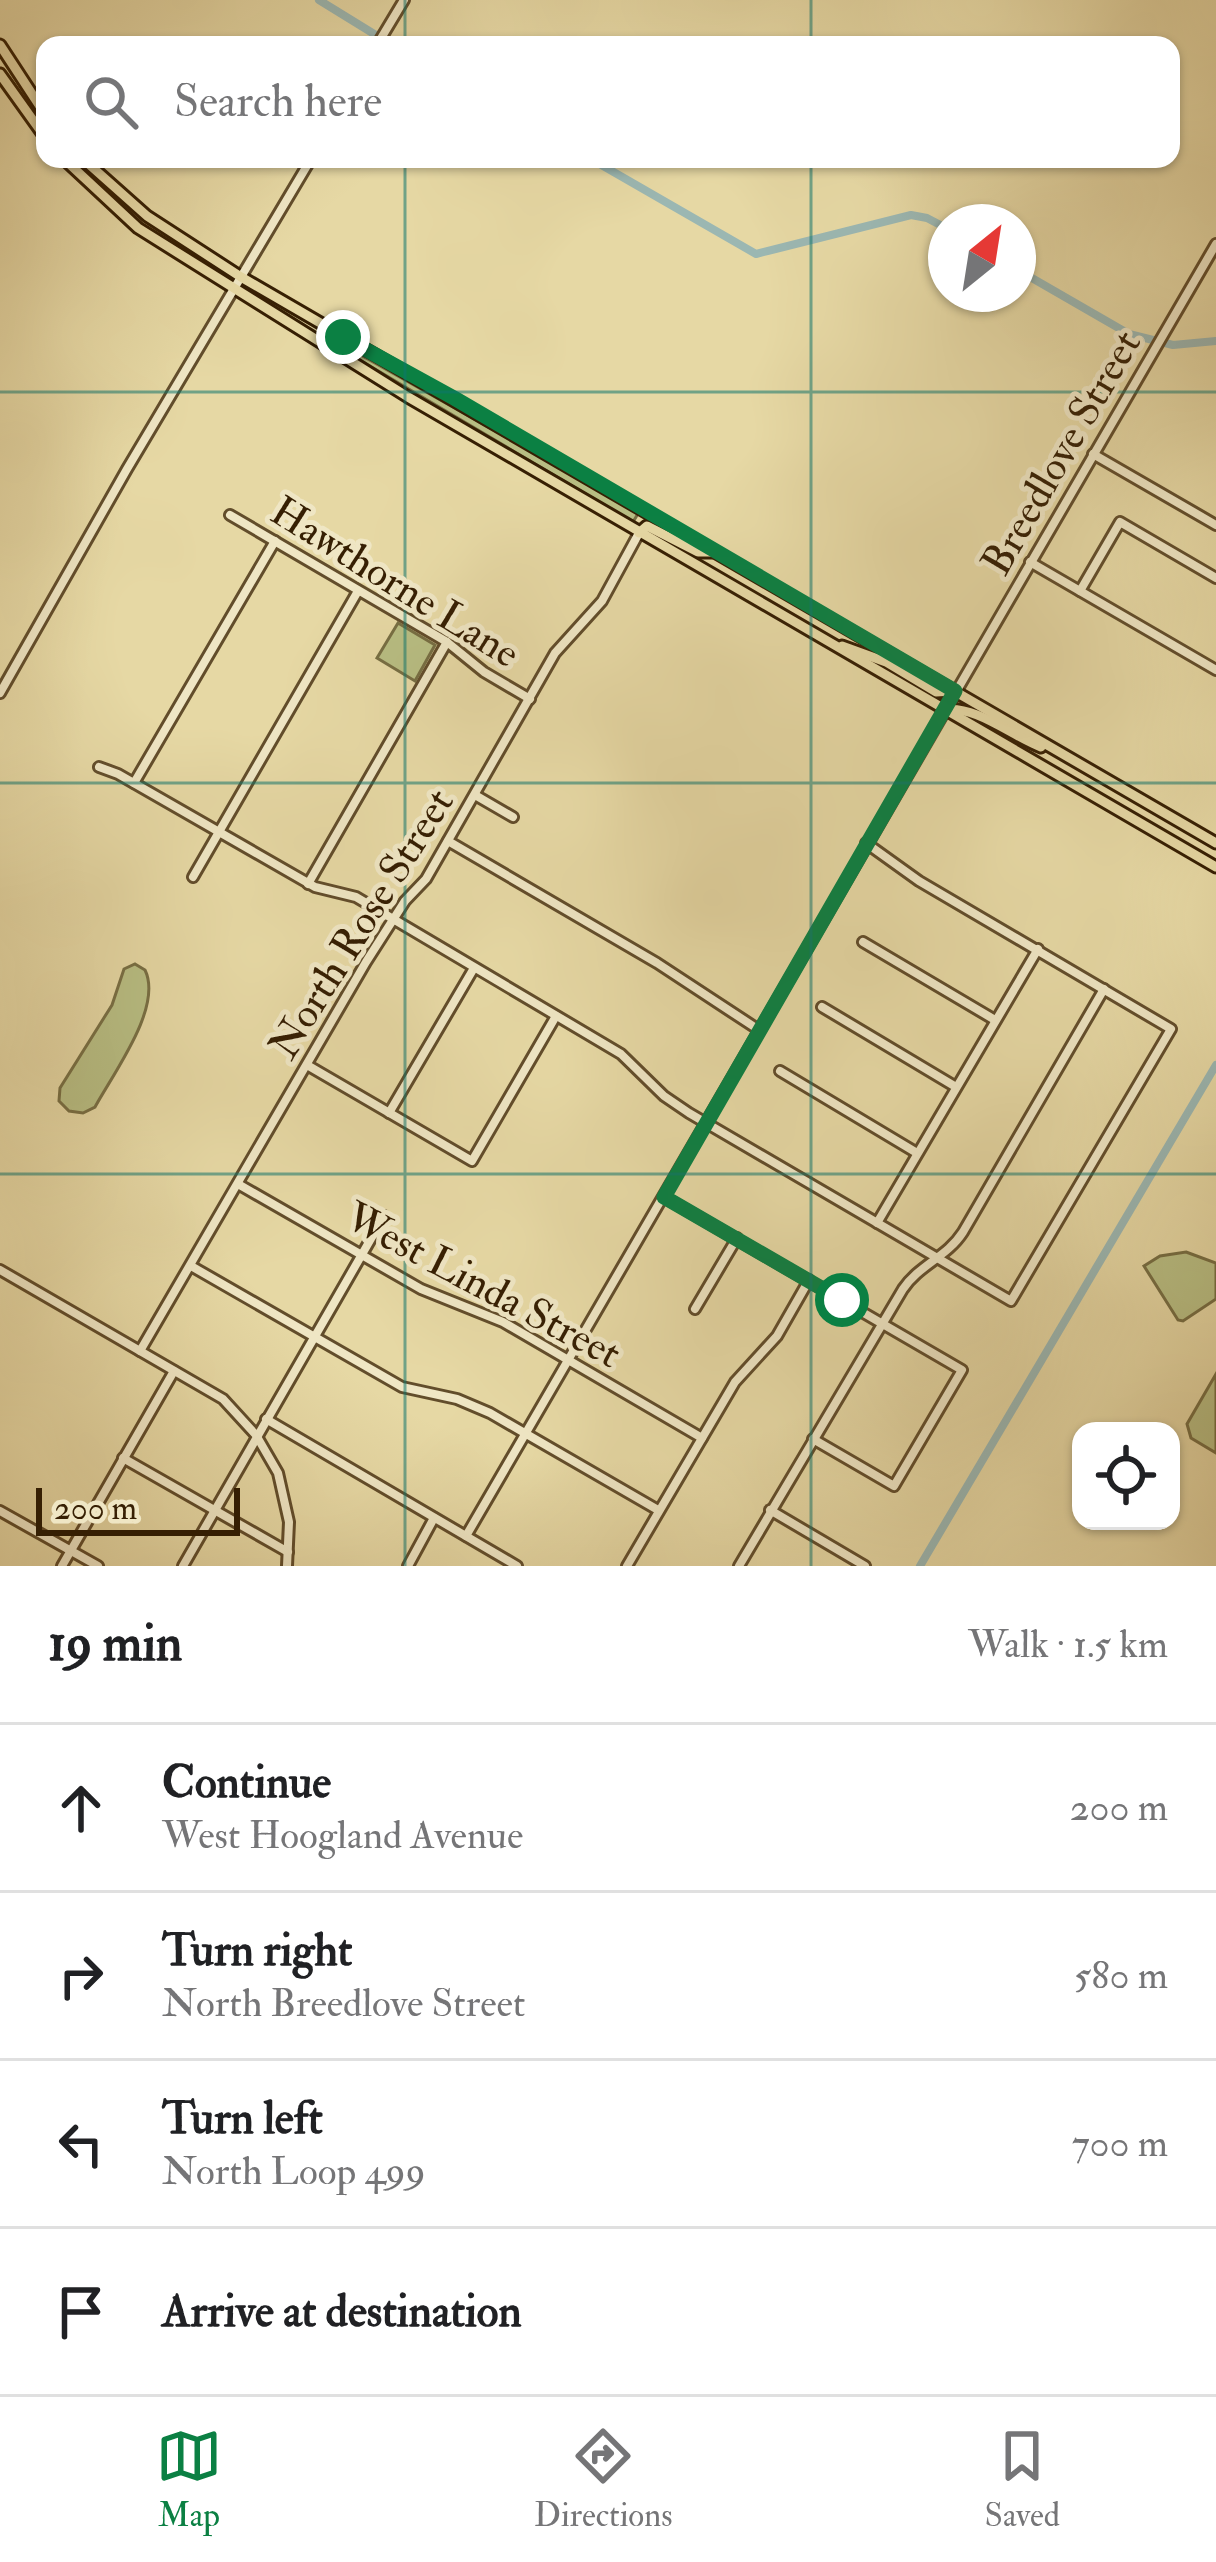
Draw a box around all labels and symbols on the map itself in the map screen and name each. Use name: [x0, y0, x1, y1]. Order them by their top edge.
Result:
north arrow: [928, 204, 1036, 312]
route end: [316, 310, 370, 364]
street label: Breedlove Street: [971, 321, 1153, 585]
street label: Hawthorne Lane: [261, 486, 529, 680]
street label: North Rose Street: [258, 779, 466, 1069]
street label: West Linda Street: [336, 1191, 630, 1380]
route start: [815, 1273, 869, 1327]
scale bar: [36, 1482, 240, 1535]

